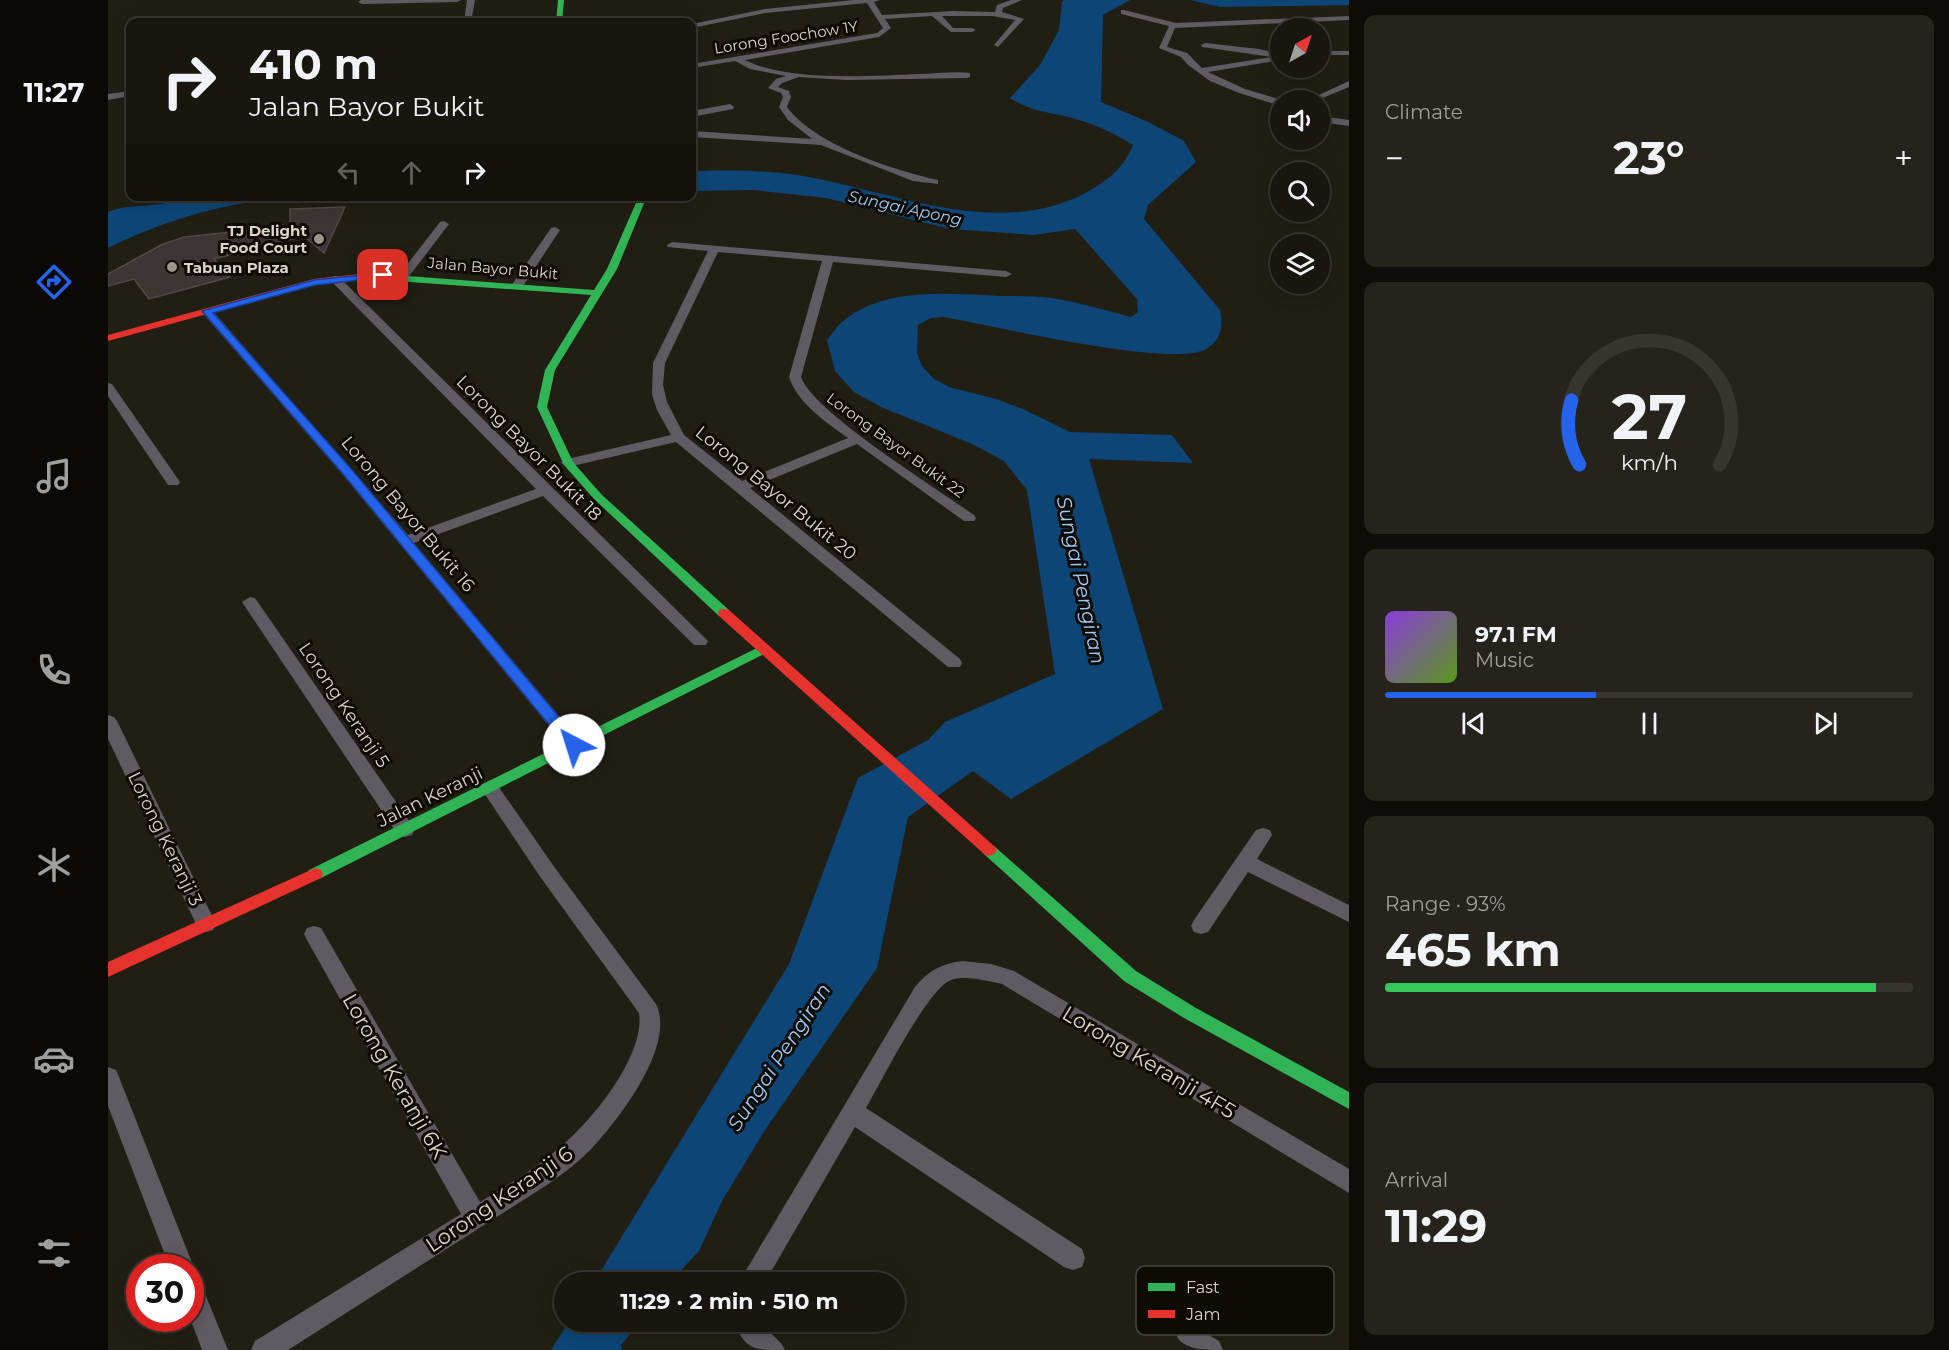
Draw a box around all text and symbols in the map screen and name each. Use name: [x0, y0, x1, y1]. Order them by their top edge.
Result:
street label: Lorong Foochow 1Y: [713, 16, 860, 58]
north arrow: [1270, 18, 1330, 78]
map controls: [1270, 18, 1330, 294]
text: 410 m: [249, 38, 378, 90]
icon: right: [150, 42, 228, 120]
text: 11:27: [24, 76, 84, 109]
text: Jalan Bayor Bukit: [249, 90, 484, 123]
button: sound: [1270, 90, 1330, 150]
text: Climate: [1385, 100, 1463, 124]
text: 23°: [1613, 130, 1685, 185]
text: −: [1385, 138, 1404, 178]
text: +: [1894, 138, 1913, 178]
icon: left: [332, 156, 365, 189]
icon: ahead: [395, 156, 428, 189]
icon: right: [458, 156, 491, 189]
button: search: [1270, 162, 1330, 222]
water label: Sungai Apong: [846, 187, 964, 229]
place label: TJ Delight Food Court: [219, 221, 307, 257]
marker: TJ Delight Food Court: [312, 232, 326, 246]
button: layers: [1270, 234, 1330, 294]
pin: [357, 249, 408, 300]
street label: Jalan Bayor Bukit: [426, 253, 559, 283]
place label: Tabuan Plaza: [184, 258, 289, 277]
icon: arrive: [366, 258, 399, 291]
marker: Tabuan Plaza: [165, 260, 179, 274]
icon: directions: [33, 261, 75, 303]
street label: Lorong Bayor Bukit 18: [452, 371, 606, 525]
text: 27: [1611, 379, 1687, 455]
street label: Lorong Bayor Bukit 22: [823, 388, 969, 502]
street label: Lorong Bayor Bukit 20: [691, 421, 861, 565]
street label: Lorong Bayor Bukit 16: [336, 432, 480, 596]
text: km/h: [1620, 449, 1678, 475]
icon: music: [33, 455, 75, 497]
water label: Sungai Pengiran: [1052, 494, 1110, 666]
text: 97.1 FM: [1475, 621, 1557, 648]
street label: Lorong Keranji 5: [294, 638, 394, 772]
text: Music: [1475, 648, 1534, 672]
icon: phone: [33, 649, 75, 691]
icon: previous: [1457, 707, 1490, 740]
icon: pause: [1633, 707, 1666, 740]
icon: next: [1809, 707, 1842, 740]
position arrow: [542, 713, 606, 777]
street label: Jalan Keranji: [373, 762, 486, 832]
street label: Lorong Keranji 3: [123, 768, 207, 910]
icon: climate: [33, 844, 75, 886]
text: Range · 93%: [1385, 892, 1506, 916]
text: 465 km: [1385, 922, 1561, 977]
water label: Sungai Pengiran: [722, 979, 836, 1135]
street label: Lorong Keranji 6K: [338, 989, 453, 1163]
street label: Lorong Keranji 4F5: [1058, 1000, 1240, 1124]
icon: car: [33, 1038, 75, 1080]
street label: Lorong Keranji 6: [421, 1141, 577, 1257]
text: Arrival: [1385, 1168, 1448, 1192]
text: 11:29: [1385, 1198, 1487, 1253]
icon: filters: [33, 1232, 75, 1274]
speed limit sign: 30: [126, 1254, 204, 1332]
legend: [1136, 1266, 1334, 1335]
text: Fast: [1186, 1278, 1220, 1297]
text: 11:29 · 2 min · 510 m: [620, 1288, 839, 1315]
text: Jam: [1185, 1305, 1220, 1324]

